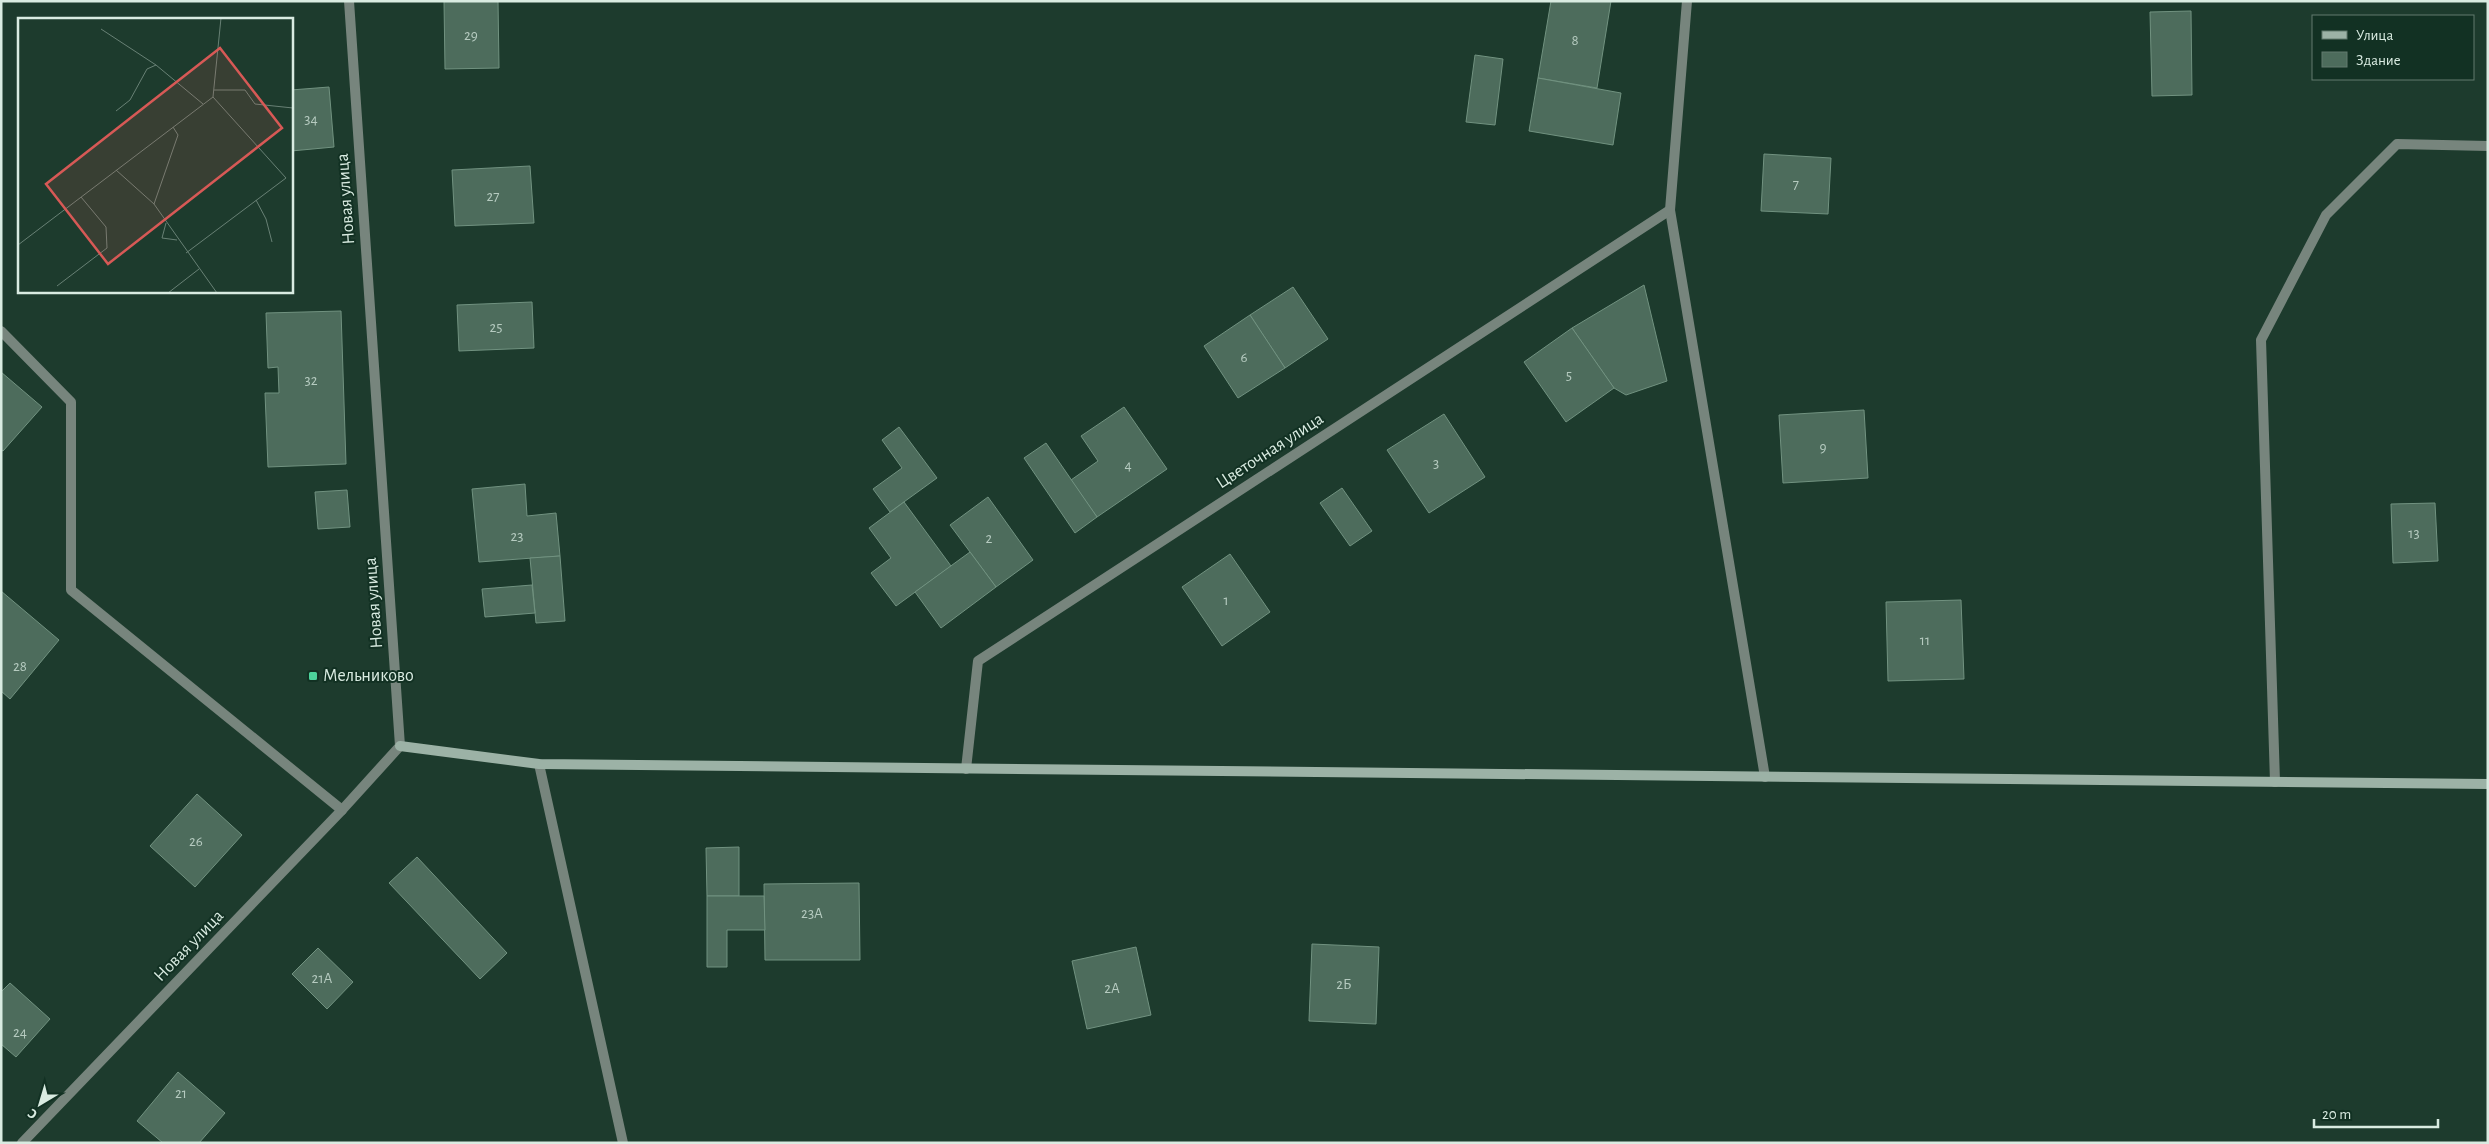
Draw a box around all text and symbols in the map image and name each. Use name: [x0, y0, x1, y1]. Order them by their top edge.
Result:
legend: [2312, 15, 2474, 80]
inset map: [18, 18, 292, 292]
house number: 29: [464, 28, 478, 43]
text: Улица: [2356, 28, 2393, 43]
house number: 8: [1571, 33, 1579, 48]
text: Здание: [2356, 53, 2401, 68]
house number: 34: [304, 112, 318, 127]
street label: Новая улица: [334, 153, 358, 245]
house number: 7: [1793, 177, 1799, 192]
house number: 27: [486, 189, 500, 204]
house number: 25: [489, 320, 503, 335]
house number: 6: [1240, 350, 1248, 365]
house number: 5: [1566, 368, 1572, 383]
house number: 32: [304, 373, 318, 388]
street label: Цветочная улица: [1213, 410, 1327, 492]
house number: 9: [1819, 440, 1827, 455]
house number: 3: [1433, 456, 1439, 471]
house number: 4: [1124, 458, 1132, 473]
house number: 13: [2408, 526, 2420, 541]
house number: 23: [510, 529, 524, 544]
house number: 2: [986, 531, 993, 546]
street label: Новая улица: [362, 557, 386, 649]
house number: 1: [1223, 593, 1229, 608]
house number: 11: [1920, 633, 1930, 648]
house number: 28: [13, 659, 27, 674]
place label: Мельниково: [323, 667, 414, 685]
marker: Мельниково: [307, 670, 319, 682]
house number: 26: [189, 834, 203, 849]
house number: 23А: [801, 906, 823, 921]
street label: Новая улица: [151, 907, 227, 985]
house number: 21А: [312, 971, 333, 986]
house number: 2Б: [1336, 977, 1352, 992]
house number: 2А: [1104, 981, 1120, 996]
house number: 24: [13, 1025, 27, 1040]
north arrow: [15, 1079, 65, 1129]
house number: 21: [175, 1086, 187, 1101]
scale bar: [2314, 1096, 2438, 1128]
text: С: [25, 1105, 40, 1121]
text: 20 m: [2322, 1107, 2351, 1122]

